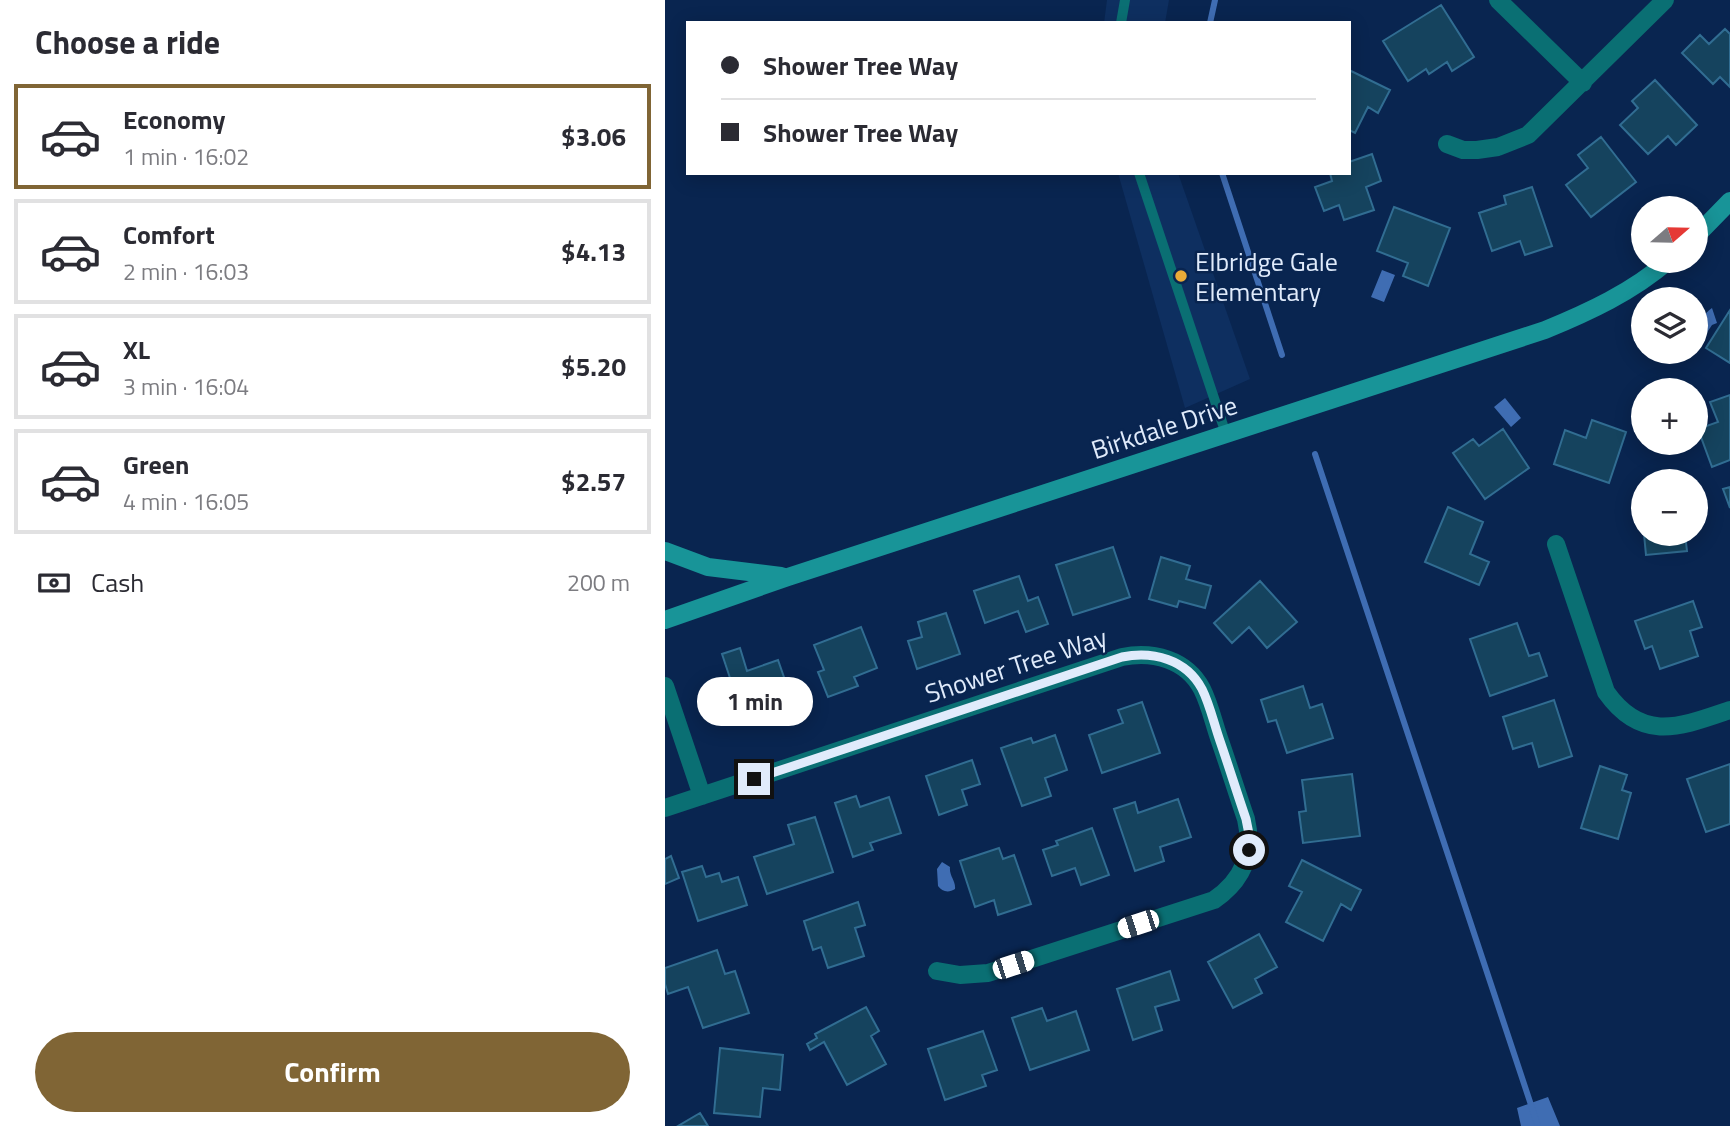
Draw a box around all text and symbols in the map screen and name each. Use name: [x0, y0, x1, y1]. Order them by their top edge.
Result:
text: Choose a ride: [35, 18, 220, 66]
text: Shower Tree Way: [763, 46, 958, 85]
text: Economy: [123, 100, 225, 139]
icon: car: [39, 105, 102, 168]
text: Shower Tree Way: [763, 113, 958, 152]
text: $3.06: [561, 117, 626, 156]
text: 1 min · 16:02: [123, 139, 249, 174]
north arrow: [1631, 196, 1708, 273]
map controls: [1631, 196, 1708, 546]
text: Comfort: [123, 215, 215, 254]
icon: car: [39, 220, 102, 283]
text: $4.13: [561, 232, 626, 271]
place label: Elbridge Gale Elementary: [1195, 242, 1338, 311]
text: 2 min · 16:03: [123, 254, 249, 289]
marker: Elbridge Gale Elementary: [1173, 268, 1189, 284]
button: layers: [1631, 287, 1708, 364]
text: XL: [123, 330, 150, 369]
icon: car: [39, 335, 102, 398]
text: $5.20: [561, 347, 626, 386]
text: 3 min · 16:04: [123, 369, 249, 404]
button: +: [1631, 378, 1708, 455]
street label: Birkdale Drive: [1086, 385, 1242, 469]
text: Green: [123, 445, 189, 484]
icon: car: [39, 450, 102, 513]
text: $2.57: [561, 462, 626, 501]
button: −: [1631, 469, 1708, 546]
text: 4 min · 16:05: [123, 484, 249, 519]
text: Cash: [91, 563, 144, 602]
icon: cash: [35, 564, 73, 602]
text: 200 m: [567, 565, 630, 600]
street label: Shower Tree Way: [920, 617, 1112, 713]
callout: 1 min: [696, 678, 812, 726]
text: 1 min: [727, 684, 783, 719]
route end: [738, 763, 770, 795]
route start: [1233, 834, 1265, 866]
car: [1115, 908, 1162, 940]
car: [990, 949, 1037, 981]
button: Confirm: [35, 1032, 630, 1112]

